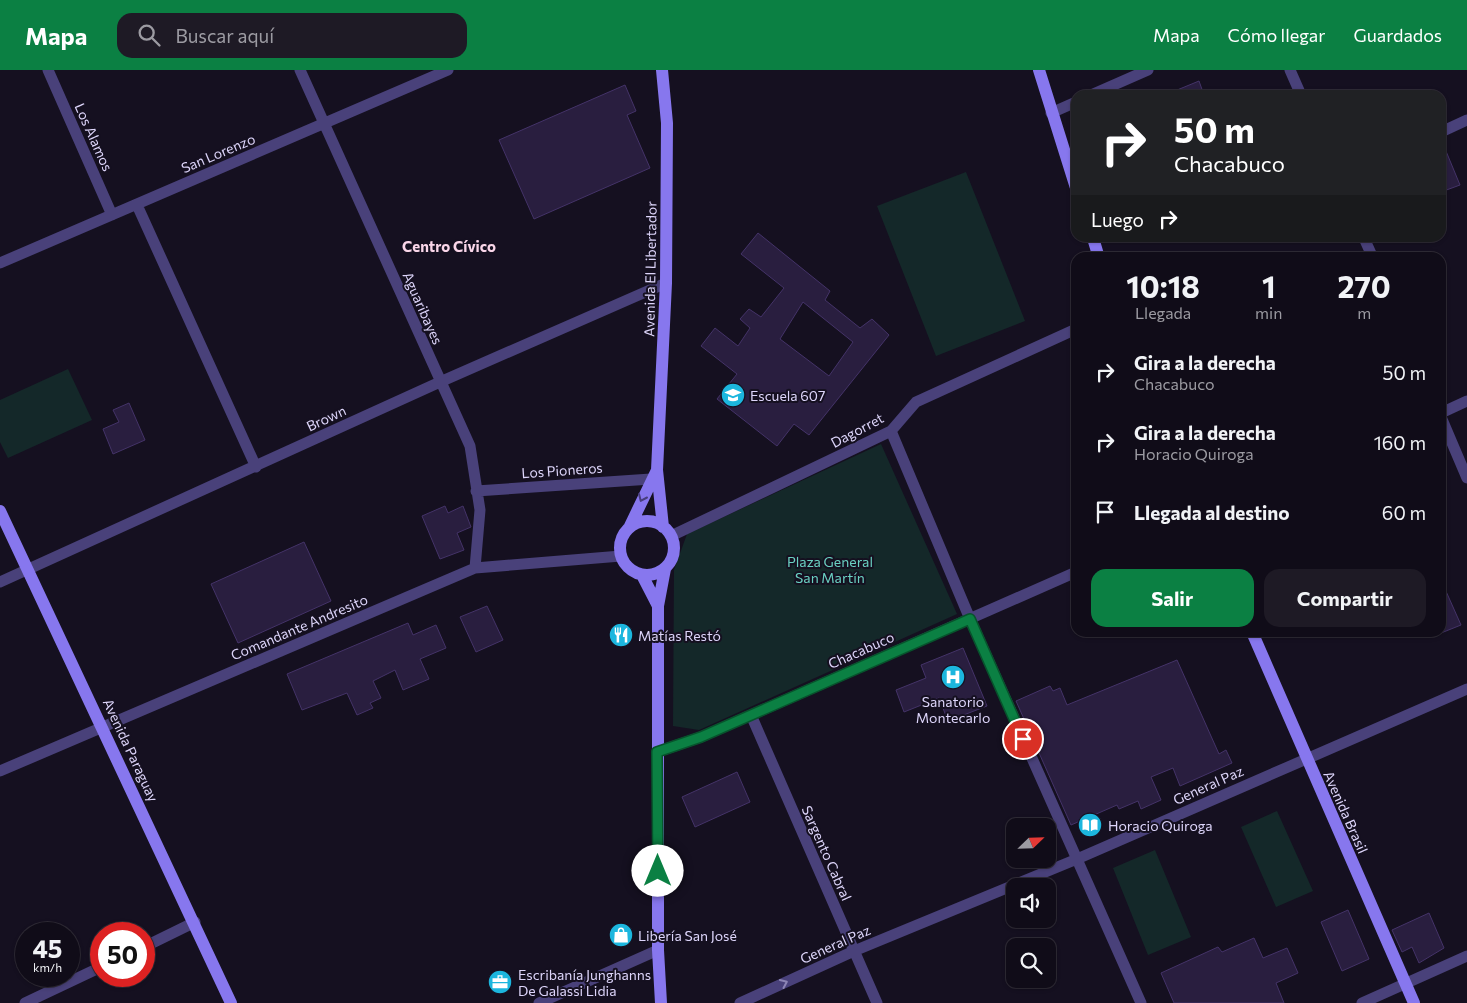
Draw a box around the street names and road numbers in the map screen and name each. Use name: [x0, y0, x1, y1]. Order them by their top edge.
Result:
street label: Los Alamos: [71, 100, 117, 174]
street label: San Lorenzo: [178, 130, 258, 176]
street label: Avenida El Libertador: [640, 201, 660, 337]
street label: Aguaribayes: [399, 269, 447, 347]
street label: Brown: [303, 401, 349, 435]
street label: Dagorret: [828, 409, 887, 451]
street label: Los Pioneros: [521, 459, 603, 481]
street label: Comandante Andresito: [228, 590, 370, 664]
street label: Chacabuco: [825, 628, 897, 672]
street label: Avenida Paraguay: [100, 696, 162, 804]
street label: General Paz: [1170, 762, 1246, 808]
street label: Avenida Brasil: [1320, 768, 1372, 856]
street label: Sargento Cabral: [798, 803, 856, 903]
street label: General Paz: [797, 921, 873, 967]

